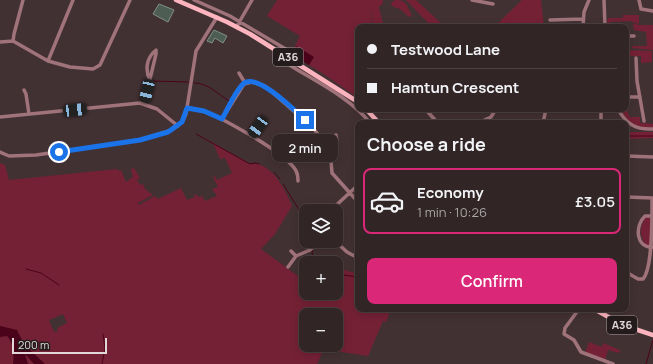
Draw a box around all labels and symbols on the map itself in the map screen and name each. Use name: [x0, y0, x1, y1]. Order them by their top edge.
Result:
road number: A36: [273, 48, 303, 66]
car: [138, 78, 156, 104]
car: [62, 103, 88, 117]
route end: [296, 111, 314, 129]
car: [246, 114, 270, 140]
callout: 2 min: [272, 134, 338, 162]
route start: [50, 143, 68, 161]
road number: A36: [607, 316, 637, 334]
scale bar: [12, 336, 107, 355]

